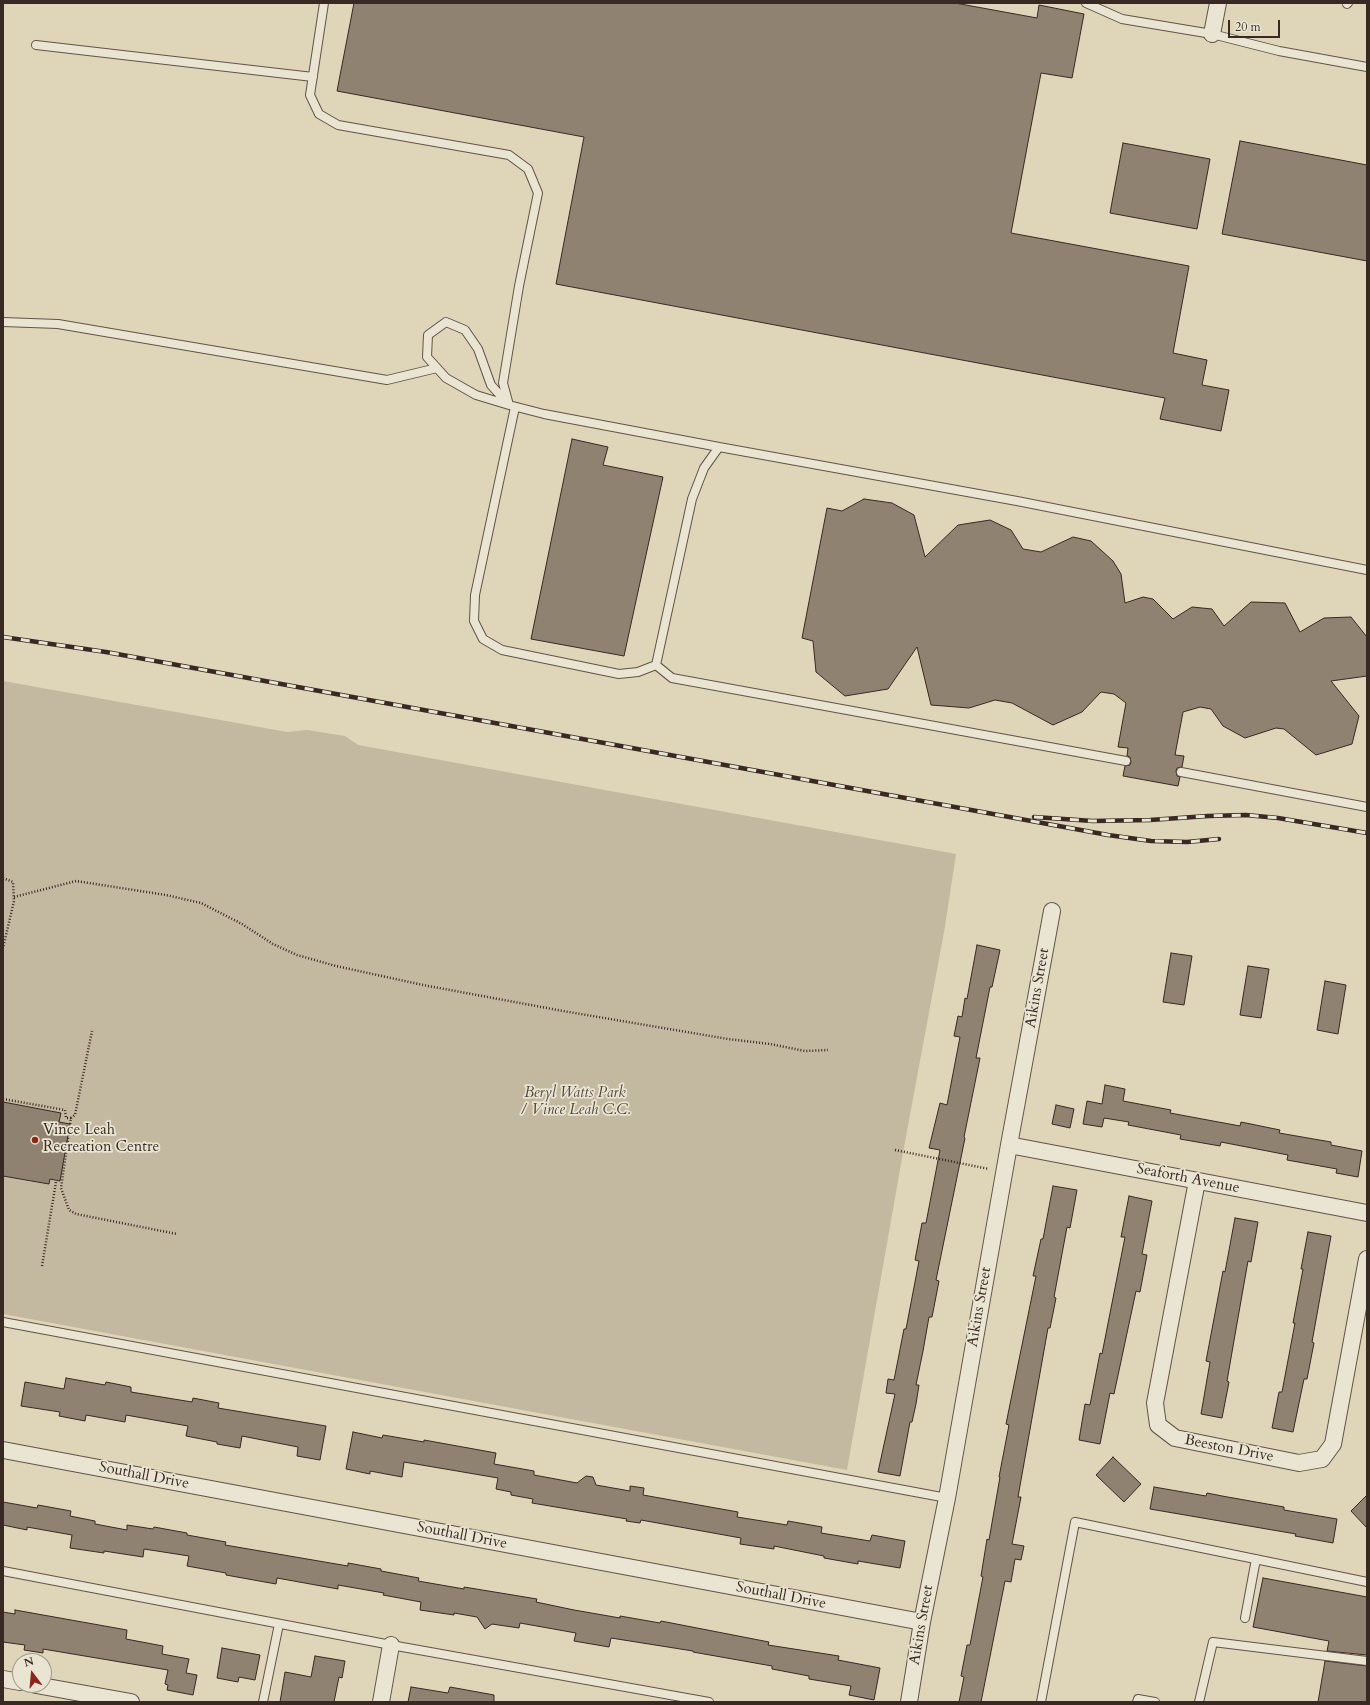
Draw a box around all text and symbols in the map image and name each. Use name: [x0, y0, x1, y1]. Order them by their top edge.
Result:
scale bar: [1230, 12, 1282, 38]
text: 20 m: [1235, 19, 1261, 35]
street label: Aikins Street: [1022, 947, 1054, 1029]
park label: Beryl Watts Park / Vince Leah C.C.: [520, 1085, 630, 1120]
place label: Vince Leah Recreation Centre: [43, 1122, 159, 1157]
marker: Vince Leah Recreation Centre: [30, 1135, 40, 1145]
street label: Seaforth Avenue: [1135, 1160, 1241, 1198]
street label: Aikins Street: [964, 1266, 996, 1348]
street label: Beeston Drive: [1183, 1432, 1275, 1466]
street label: Southall Drive: [97, 1458, 191, 1494]
street label: Southall Drive: [415, 1518, 509, 1554]
street label: Southall Drive: [734, 1578, 828, 1614]
street label: Aikins Street: [906, 1584, 938, 1666]
north arrow: [12, 1653, 52, 1693]
text: N: [22, 1653, 35, 1670]

